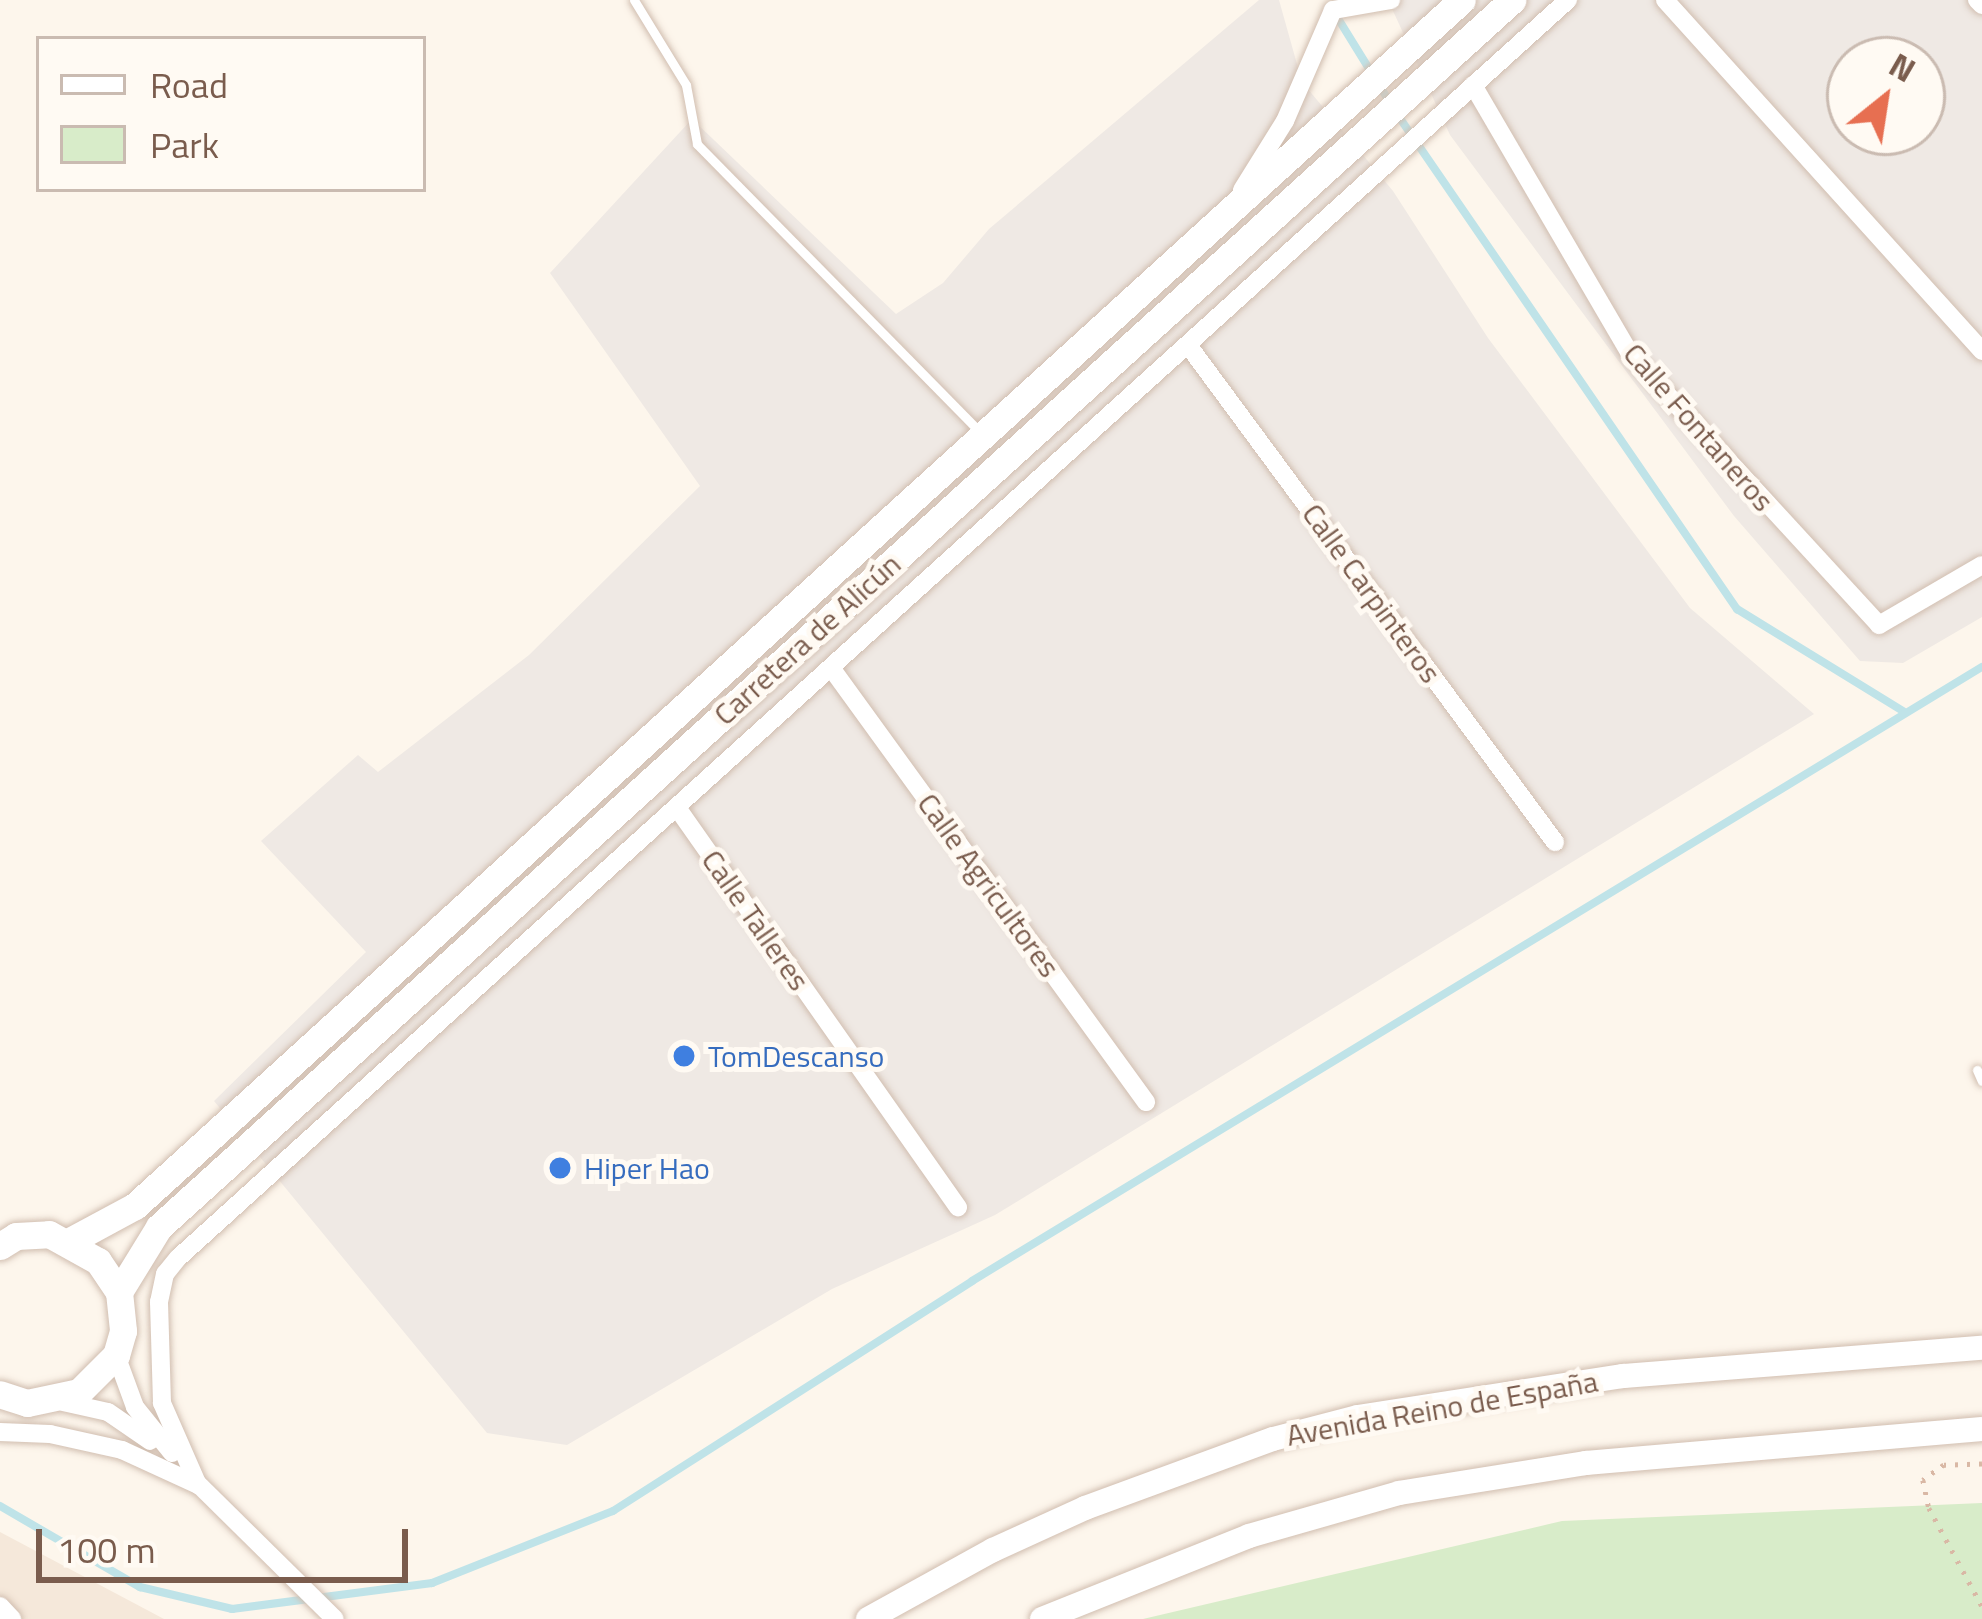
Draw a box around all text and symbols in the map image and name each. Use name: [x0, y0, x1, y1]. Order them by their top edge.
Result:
legend: [36, 36, 426, 192]
north arrow: [1826, 36, 1946, 156]
text: N: [1880, 40, 1925, 95]
text: Road: [150, 57, 228, 112]
text: Park: [150, 117, 219, 172]
street label: Calle Fontaneros: [1616, 336, 1782, 518]
street label: Calle Carpinteros: [1295, 496, 1449, 690]
street label: Carretera de Alicún: [706, 546, 908, 732]
street label: Calle Agricultores: [910, 786, 1068, 984]
street label: Calle Talleres: [694, 843, 818, 997]
place label: TomDescanso: [708, 1038, 884, 1074]
marker: TomDescanso: [671, 1043, 697, 1069]
place label: Hiper Hao: [584, 1150, 710, 1186]
marker: Hiper Hao: [547, 1155, 573, 1181]
street label: Avenida Reino de España: [1284, 1363, 1600, 1453]
scale bar: [42, 1505, 414, 1579]
text: 100 m: [57, 1522, 156, 1577]

